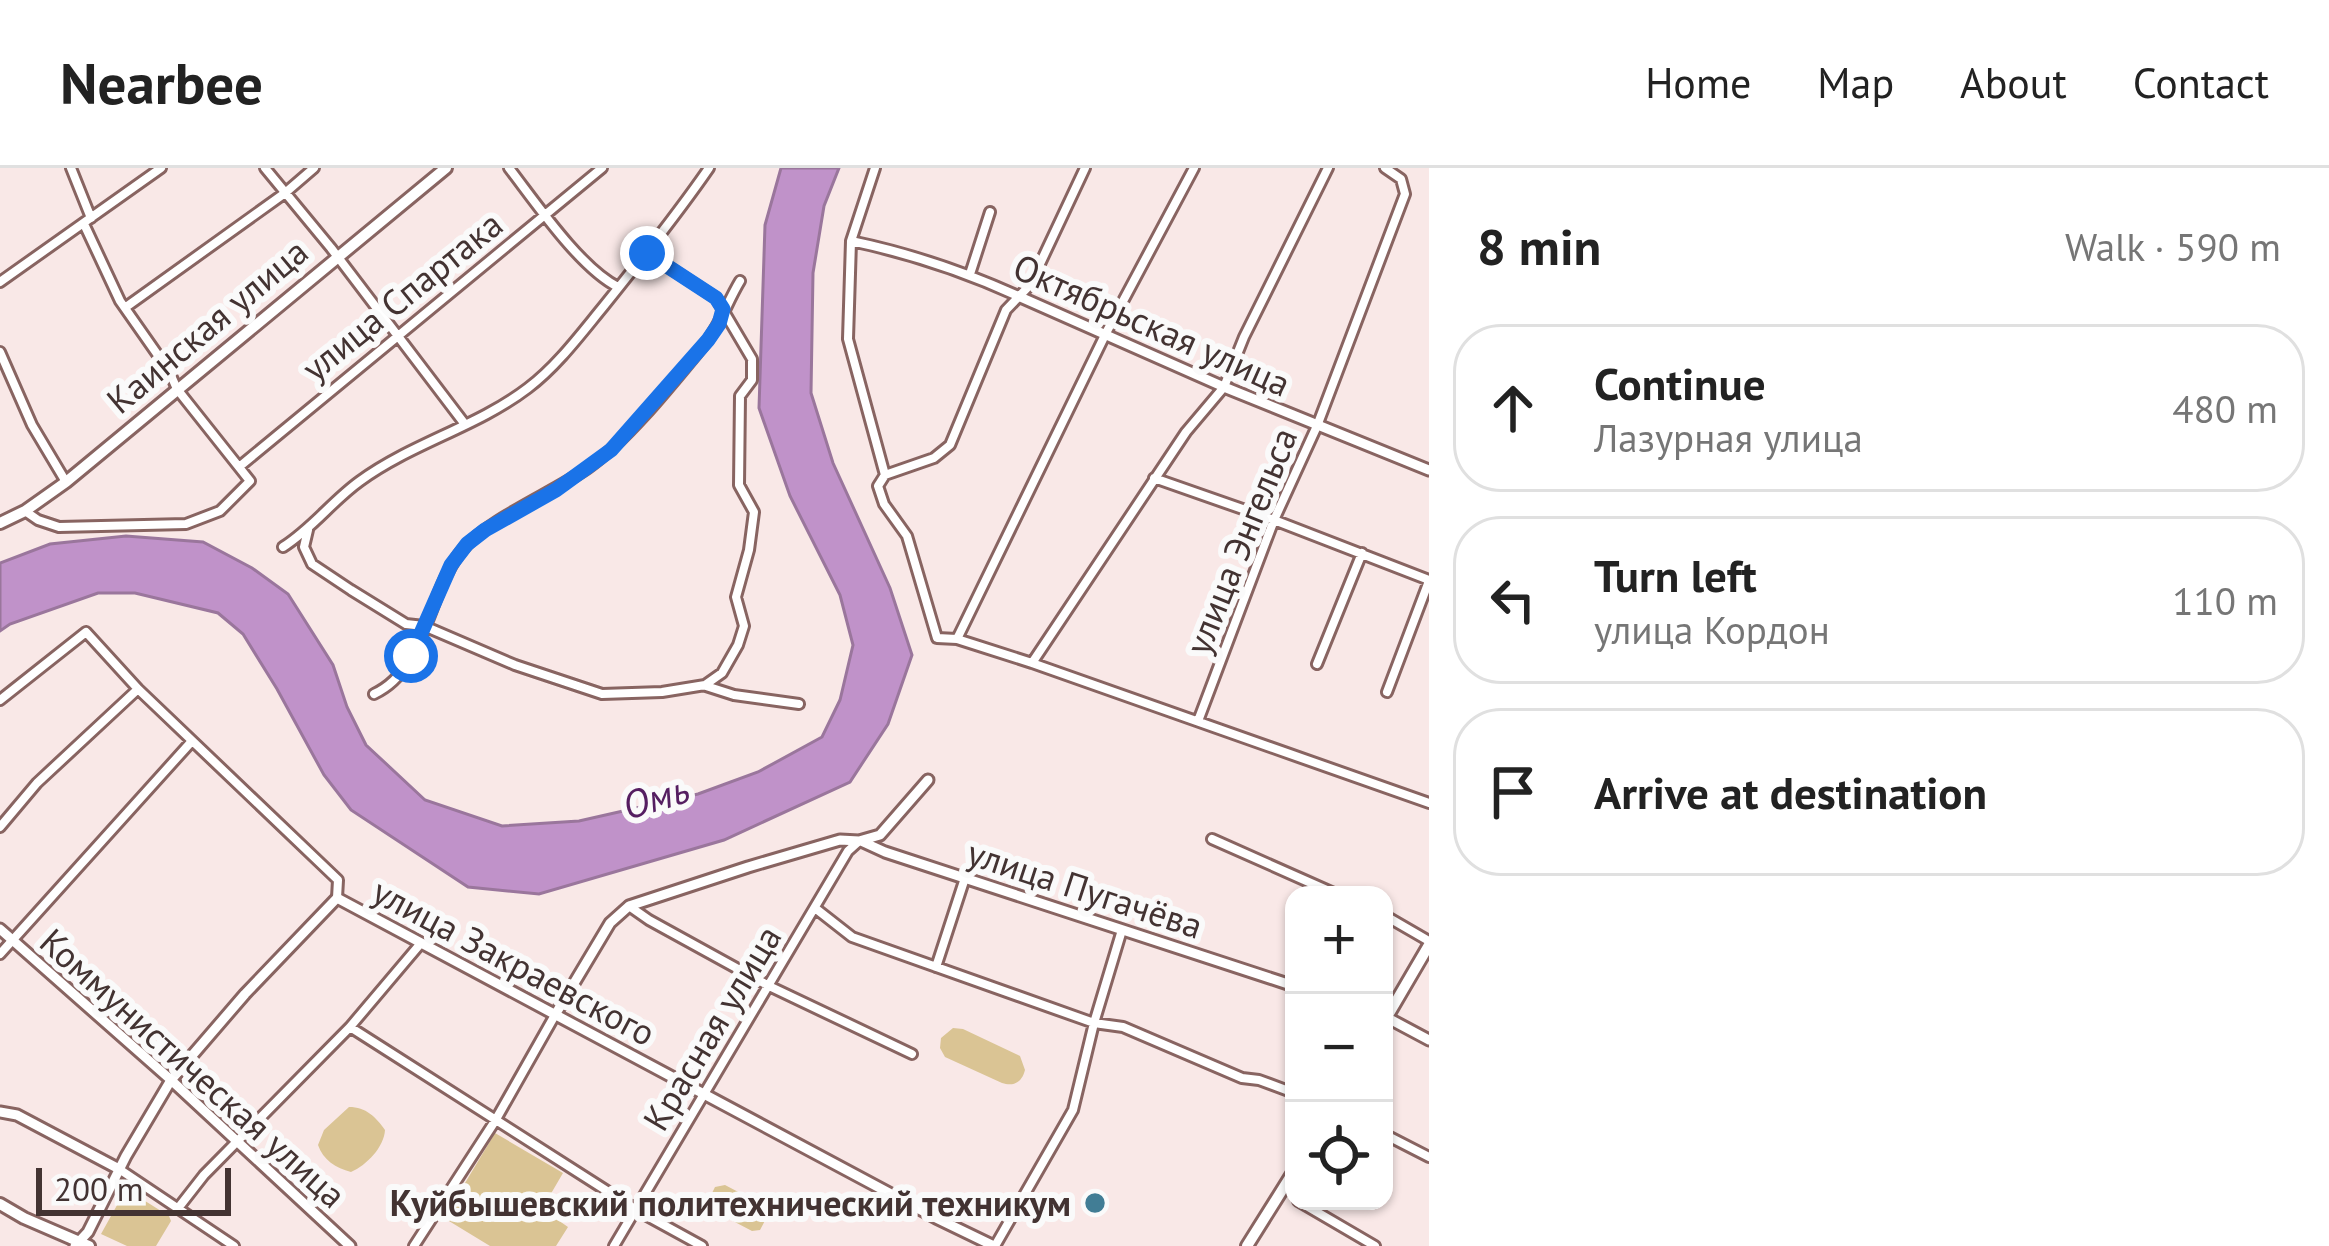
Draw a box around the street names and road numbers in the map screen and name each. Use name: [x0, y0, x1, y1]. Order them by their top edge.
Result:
street label: улица Спартака: [292, 200, 512, 391]
street label: Каинская улица: [96, 228, 317, 424]
street label: Октябрьская улица: [1007, 242, 1298, 407]
street label: улица Энгельса: [1174, 421, 1307, 661]
street label: улица Пугачёва: [962, 828, 1209, 949]
street label: улица Закраевского: [365, 867, 664, 1056]
street label: Красная улица: [632, 917, 791, 1139]
street label: Коммунистическая улица: [30, 918, 356, 1218]

